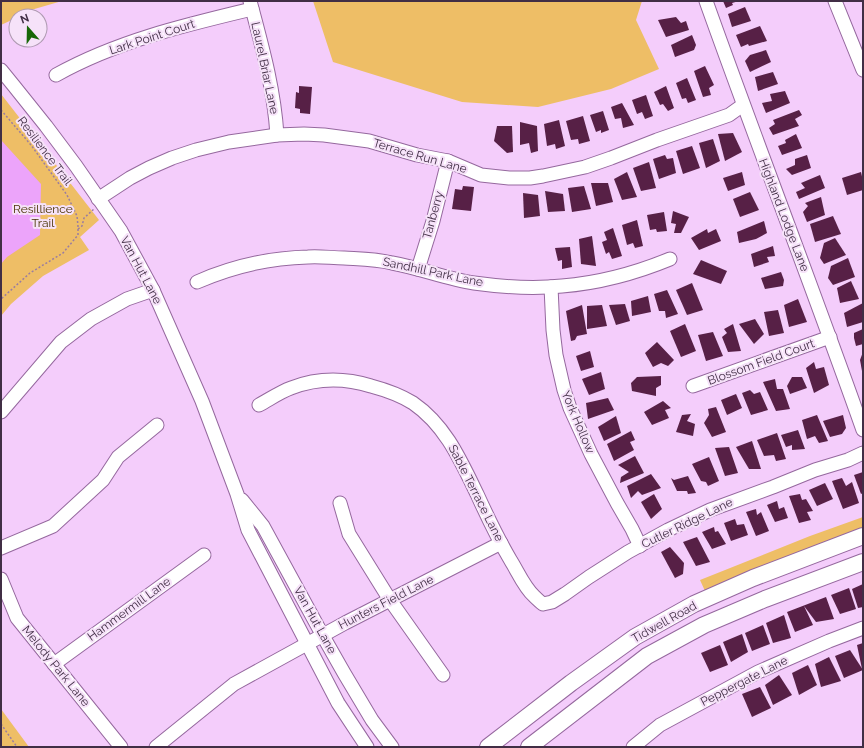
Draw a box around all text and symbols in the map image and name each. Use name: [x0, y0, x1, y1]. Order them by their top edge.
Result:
north arrow: [8, 8, 48, 48]
text: N: [19, 12, 31, 27]
street label: Lark Point Court: [108, 17, 196, 57]
street label: Laurel Briar Lane: [248, 21, 282, 115]
street label: Resilience Trail: [15, 114, 76, 189]
street label: Terrace Run Lane: [371, 136, 469, 176]
street label: Highland Lodge Lane: [756, 157, 812, 273]
street label: Tanberry: [420, 189, 446, 240]
park label: Resillience Trail: [13, 202, 73, 230]
street label: Van Hut Lane: [117, 234, 165, 306]
street label: Sandhill Park Lane: [382, 255, 484, 289]
street label: Blossom Field Court: [706, 336, 816, 388]
street label: York Hollow: [559, 389, 598, 456]
street label: Sable Terrace Lane: [446, 442, 506, 544]
street label: Cutler Ridge Lane: [639, 495, 735, 551]
street label: Hunters Field Lane: [336, 572, 436, 632]
street label: Hammermill Lane: [85, 574, 173, 644]
street label: Van Hut Lane: [291, 584, 339, 656]
street label: Tidwell Road: [629, 598, 699, 646]
street label: Melody Park Lane: [19, 623, 93, 709]
street label: Peppergate Lane: [698, 653, 790, 709]

